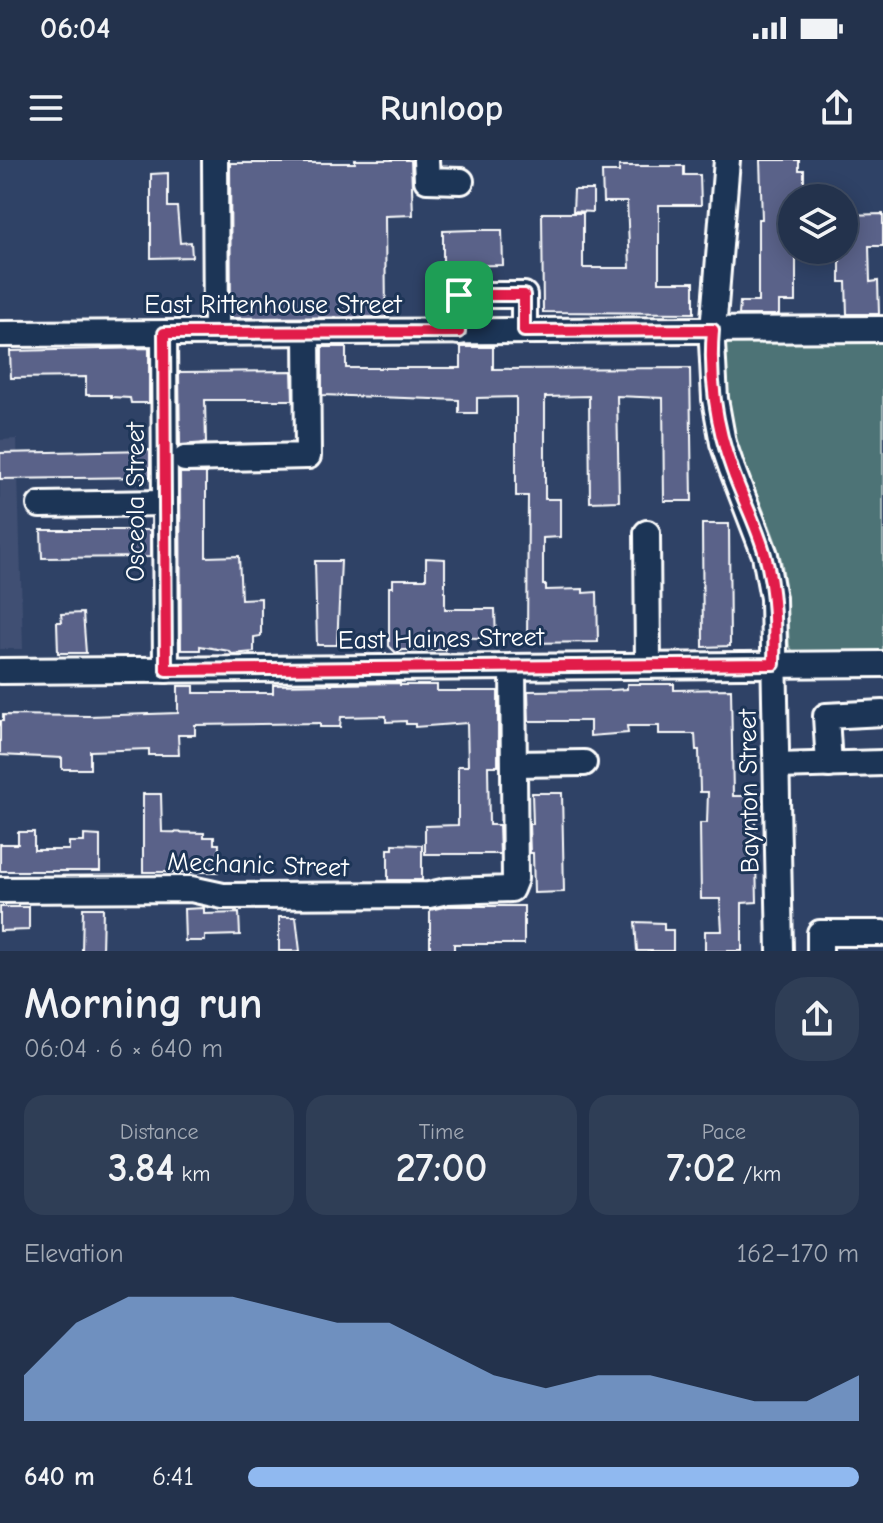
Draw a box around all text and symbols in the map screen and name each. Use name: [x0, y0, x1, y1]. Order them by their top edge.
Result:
text: 06:04: [40, 11, 110, 46]
icon: menu: [24, 86, 68, 130]
icon: share: [815, 86, 859, 130]
text: Runloop: [380, 88, 503, 129]
map controls: [778, 184, 858, 264]
button: layers: [778, 184, 858, 264]
pin: [425, 261, 493, 329]
icon: arrive: [437, 273, 481, 317]
street label: East Rittenhouse Street: [144, 290, 403, 320]
street label: Osceola Street: [121, 421, 151, 582]
street label: East Haines Street: [338, 622, 546, 656]
street label: Baynton Street: [733, 707, 765, 873]
street label: Mechanic Street: [167, 847, 351, 883]
button: share: [775, 977, 859, 1061]
text: Morning run: [24, 978, 263, 1029]
text: 06:04 · 6 × 640 m: [24, 1034, 223, 1064]
text: Distance: [120, 1119, 199, 1145]
text: Time: [419, 1119, 464, 1145]
text: Pace: [702, 1119, 746, 1145]
text: 3.84: [108, 1145, 174, 1191]
text: 27:00: [396, 1145, 487, 1191]
text: 7:02: [666, 1145, 735, 1191]
text: km: [174, 1161, 210, 1187]
text: /km: [735, 1161, 781, 1187]
text: Elevation: [24, 1239, 124, 1269]
text: 162–170 m: [737, 1239, 859, 1269]
text: 640 m: [24, 1462, 95, 1492]
text: 6:41: [152, 1462, 194, 1492]

